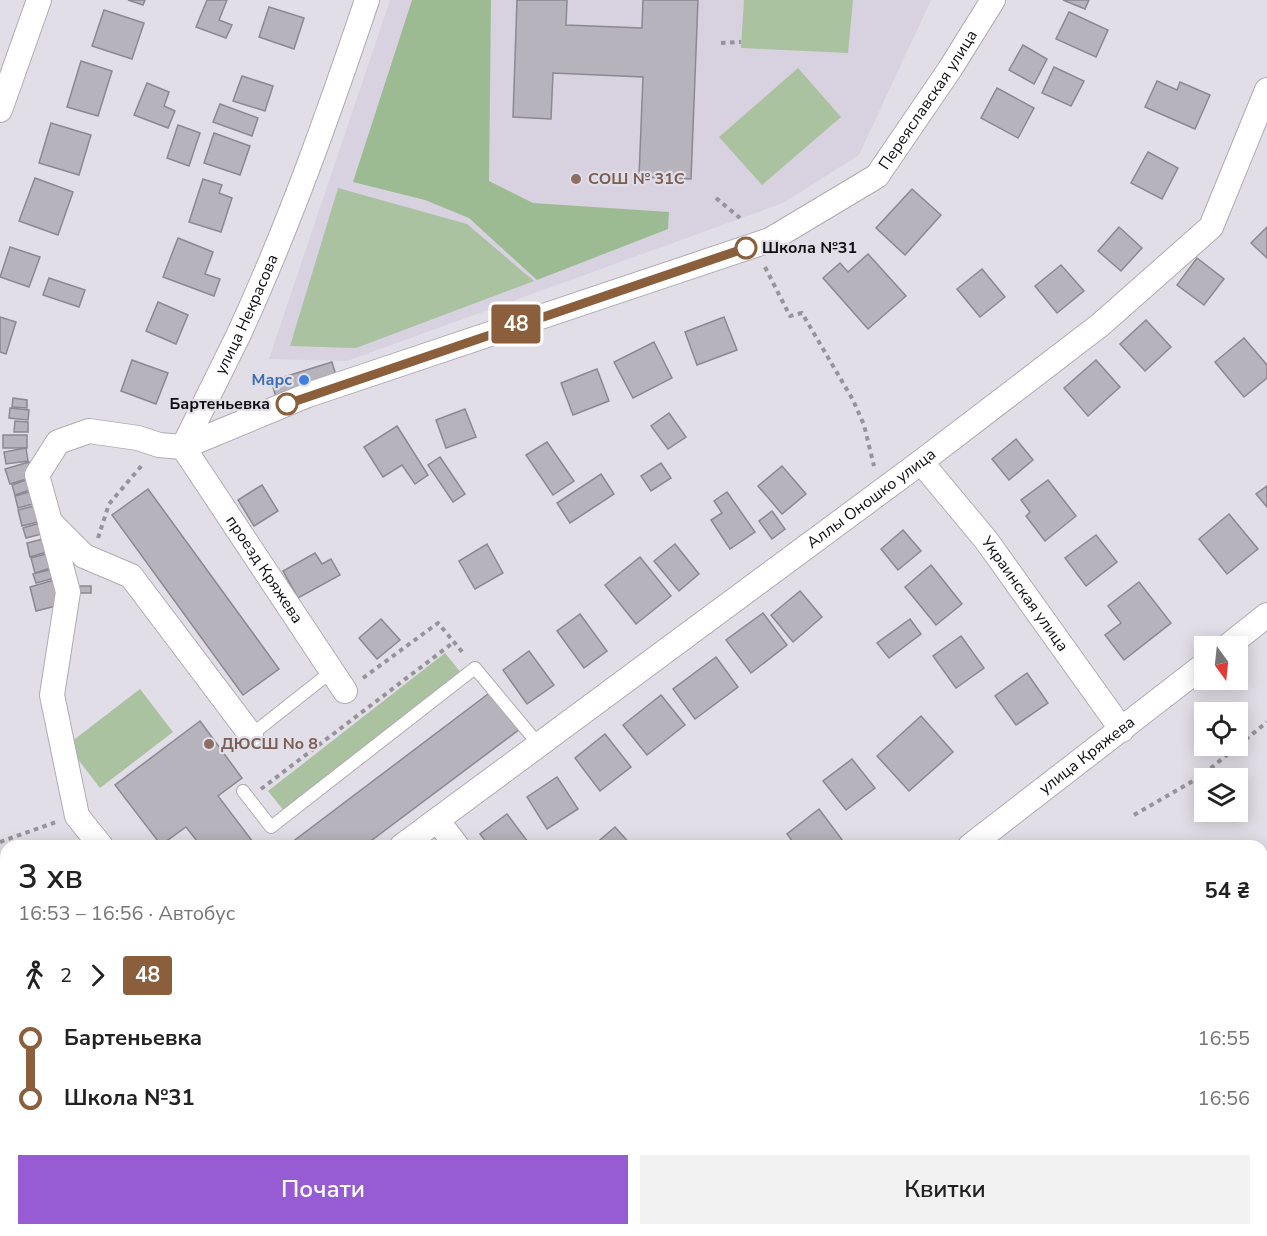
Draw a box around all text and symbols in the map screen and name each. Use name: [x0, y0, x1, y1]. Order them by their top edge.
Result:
street label: Переяславская улица: [873, 26, 983, 174]
place label: СОШ № 31С: [588, 168, 685, 190]
marker: СОШ № 31С: [569, 172, 583, 186]
marker: Школа №31: [735, 237, 757, 259]
place label: Школа №31: [762, 237, 857, 259]
street label: улица Некрасова: [210, 251, 284, 379]
line badge: 48: [489, 304, 543, 344]
text: 48: [503, 310, 529, 338]
place label: Марс: [252, 369, 292, 391]
marker: Марс: [297, 373, 311, 387]
place label: Бартеньевка: [170, 393, 270, 415]
marker: Бартеньевка: [276, 393, 298, 415]
street label: Аллы Оношко улица: [802, 443, 941, 554]
street label: проезд Кряжева: [220, 511, 308, 628]
street label: Украинская улица: [975, 531, 1073, 656]
north arrow: [1194, 636, 1248, 690]
map controls: [1194, 636, 1248, 822]
button: locate: [1194, 702, 1248, 756]
street label: улица Кряжева: [1035, 711, 1140, 800]
place label: ДЮСШ No 8: [221, 733, 318, 755]
marker: ДЮСШ No 8: [202, 737, 216, 751]
button: layers: [1194, 768, 1248, 822]
text: 3 хв: [18, 855, 83, 900]
text: 54 ₴: [1204, 876, 1250, 906]
text: 16:53 – 16:56 · Автобус: [18, 900, 235, 927]
icon: walk: [18, 959, 51, 992]
icon: forward: [81, 959, 114, 992]
text: 48: [135, 961, 160, 989]
text: 2: [60, 962, 72, 989]
text: Бартеньевка: [64, 1023, 202, 1053]
text: 16:55: [1197, 1025, 1250, 1052]
text: Школа №31: [64, 1083, 195, 1113]
text: 16:56: [1197, 1085, 1250, 1112]
button: Почати: [18, 1155, 628, 1224]
button: Квитки: [640, 1155, 1250, 1224]

